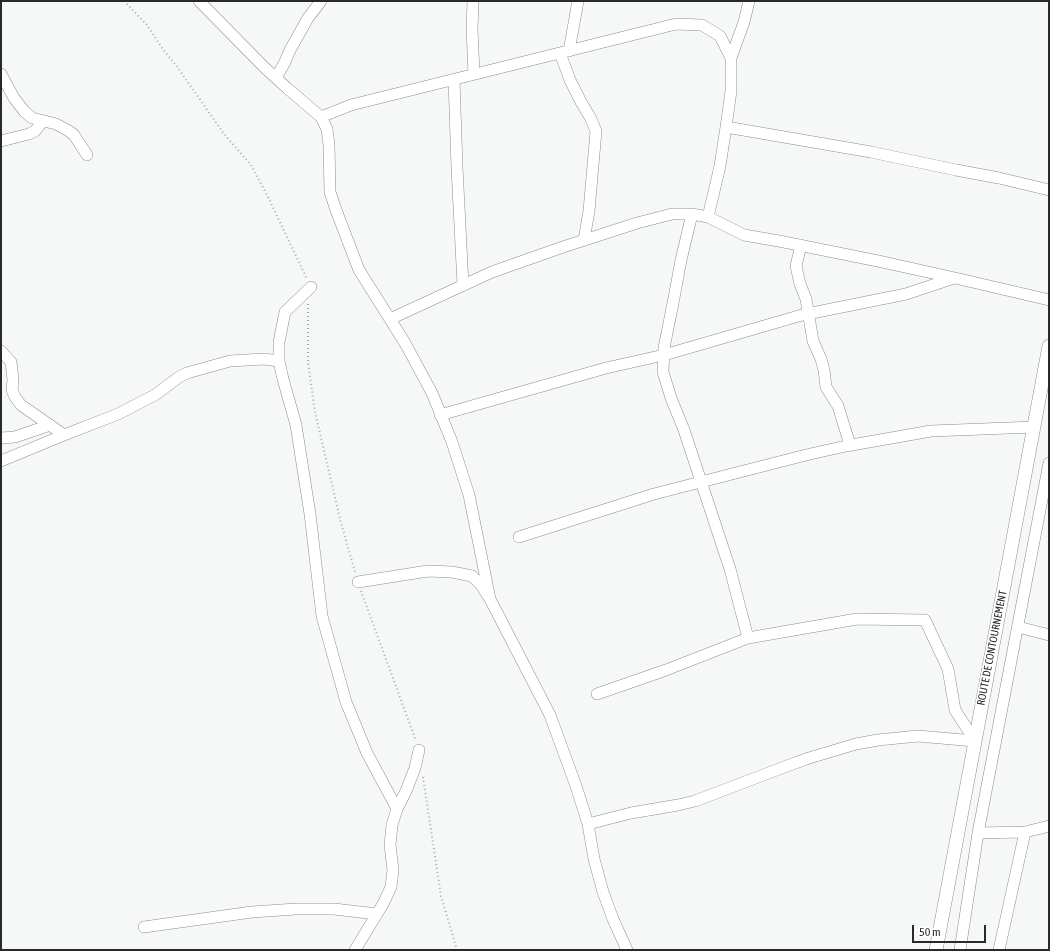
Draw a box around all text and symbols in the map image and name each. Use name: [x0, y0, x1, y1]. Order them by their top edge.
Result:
street label: ROUTE DE CONTOURNEMENT: [974, 589, 1010, 707]
scale bar: [914, 917, 988, 943]
text: 50 m: [919, 925, 941, 939]

